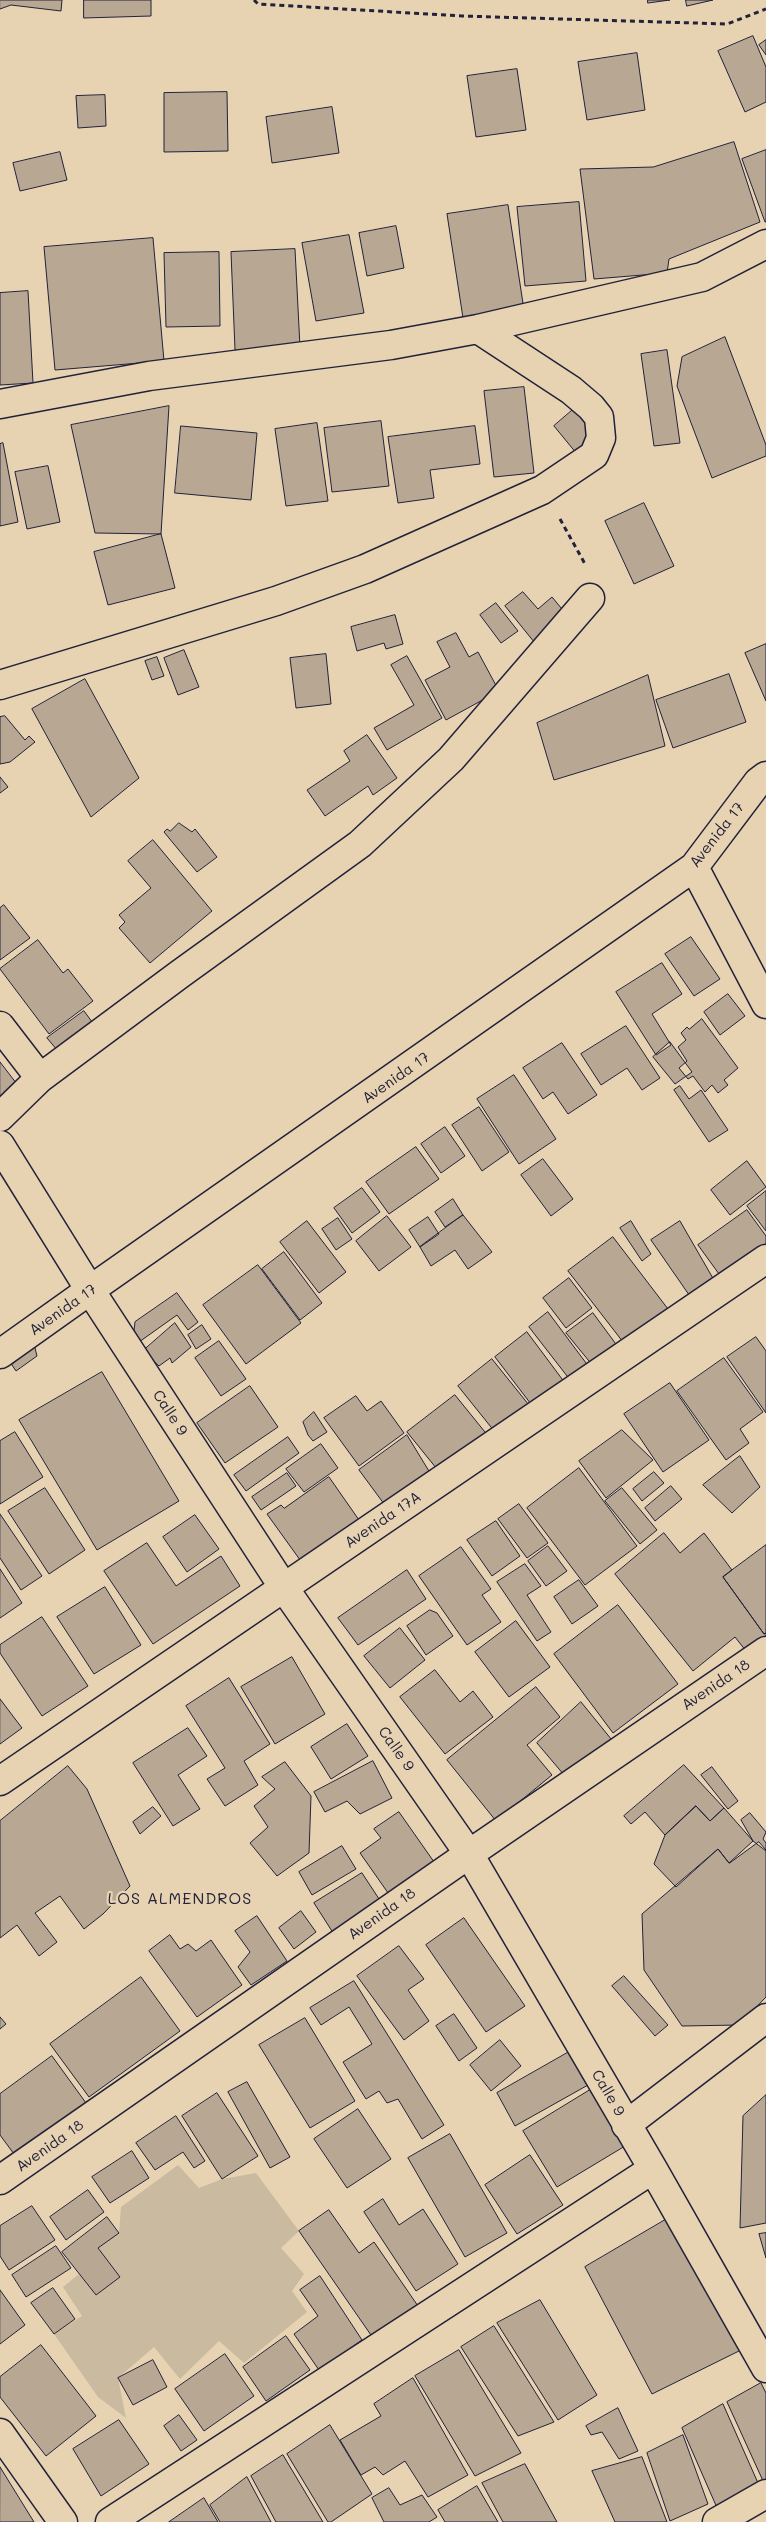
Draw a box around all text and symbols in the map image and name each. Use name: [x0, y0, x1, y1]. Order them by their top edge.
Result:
street label: Avenida 17: [686, 799, 748, 871]
street label: Avenida 17: [359, 1048, 433, 1108]
street label: Avenida 17: [26, 1280, 100, 1340]
street label: Calle 9: [149, 1387, 191, 1439]
street label: Avenida 17A: [341, 1488, 425, 1552]
street label: Avenida 18: [678, 1656, 754, 1714]
street label: Calle 9: [374, 1723, 418, 1775]
street label: Avenida 18: [345, 1884, 419, 1944]
district label: LOS ALMENDROS: [106, 1889, 254, 1909]
street label: Calle 9: [588, 2067, 628, 2119]
street label: Avenida 18: [13, 2116, 87, 2176]

